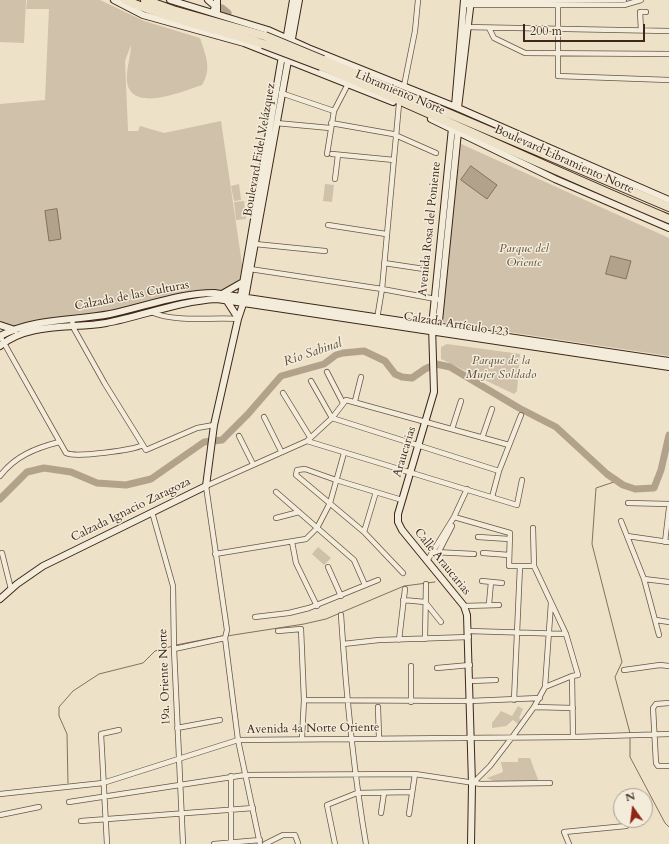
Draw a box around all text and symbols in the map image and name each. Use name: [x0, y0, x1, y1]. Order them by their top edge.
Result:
scale bar: [525, 16, 647, 42]
text: 200 m: [530, 23, 562, 39]
street label: Libramiento Norte: [353, 68, 447, 118]
street label: Boulevard Fidel Velázquez: [241, 82, 279, 218]
street label: Boulevard Libramiento Norte: [492, 123, 636, 197]
street label: Avenida Rosa del Poniente: [416, 161, 444, 297]
park label: Parque del Oriente: [499, 242, 549, 270]
street label: Calzada de las Culturas: [74, 278, 190, 314]
street label: Calzada Artículo 123: [402, 310, 510, 340]
water label: Río Sabinal: [282, 336, 344, 370]
park label: Parque de la Mujer Soldado: [466, 354, 536, 382]
street label: Araucarias: [390, 425, 420, 479]
street label: Calzada Ignacio Zaragoza: [69, 475, 193, 545]
street label: Calle Araucarias: [411, 526, 473, 598]
street label: 19a. Oriente Norte: [156, 628, 174, 726]
street label: Avenida 4a Norte Oriente: [246, 721, 380, 737]
north arrow: [613, 788, 653, 828]
text: N: [624, 788, 637, 805]

